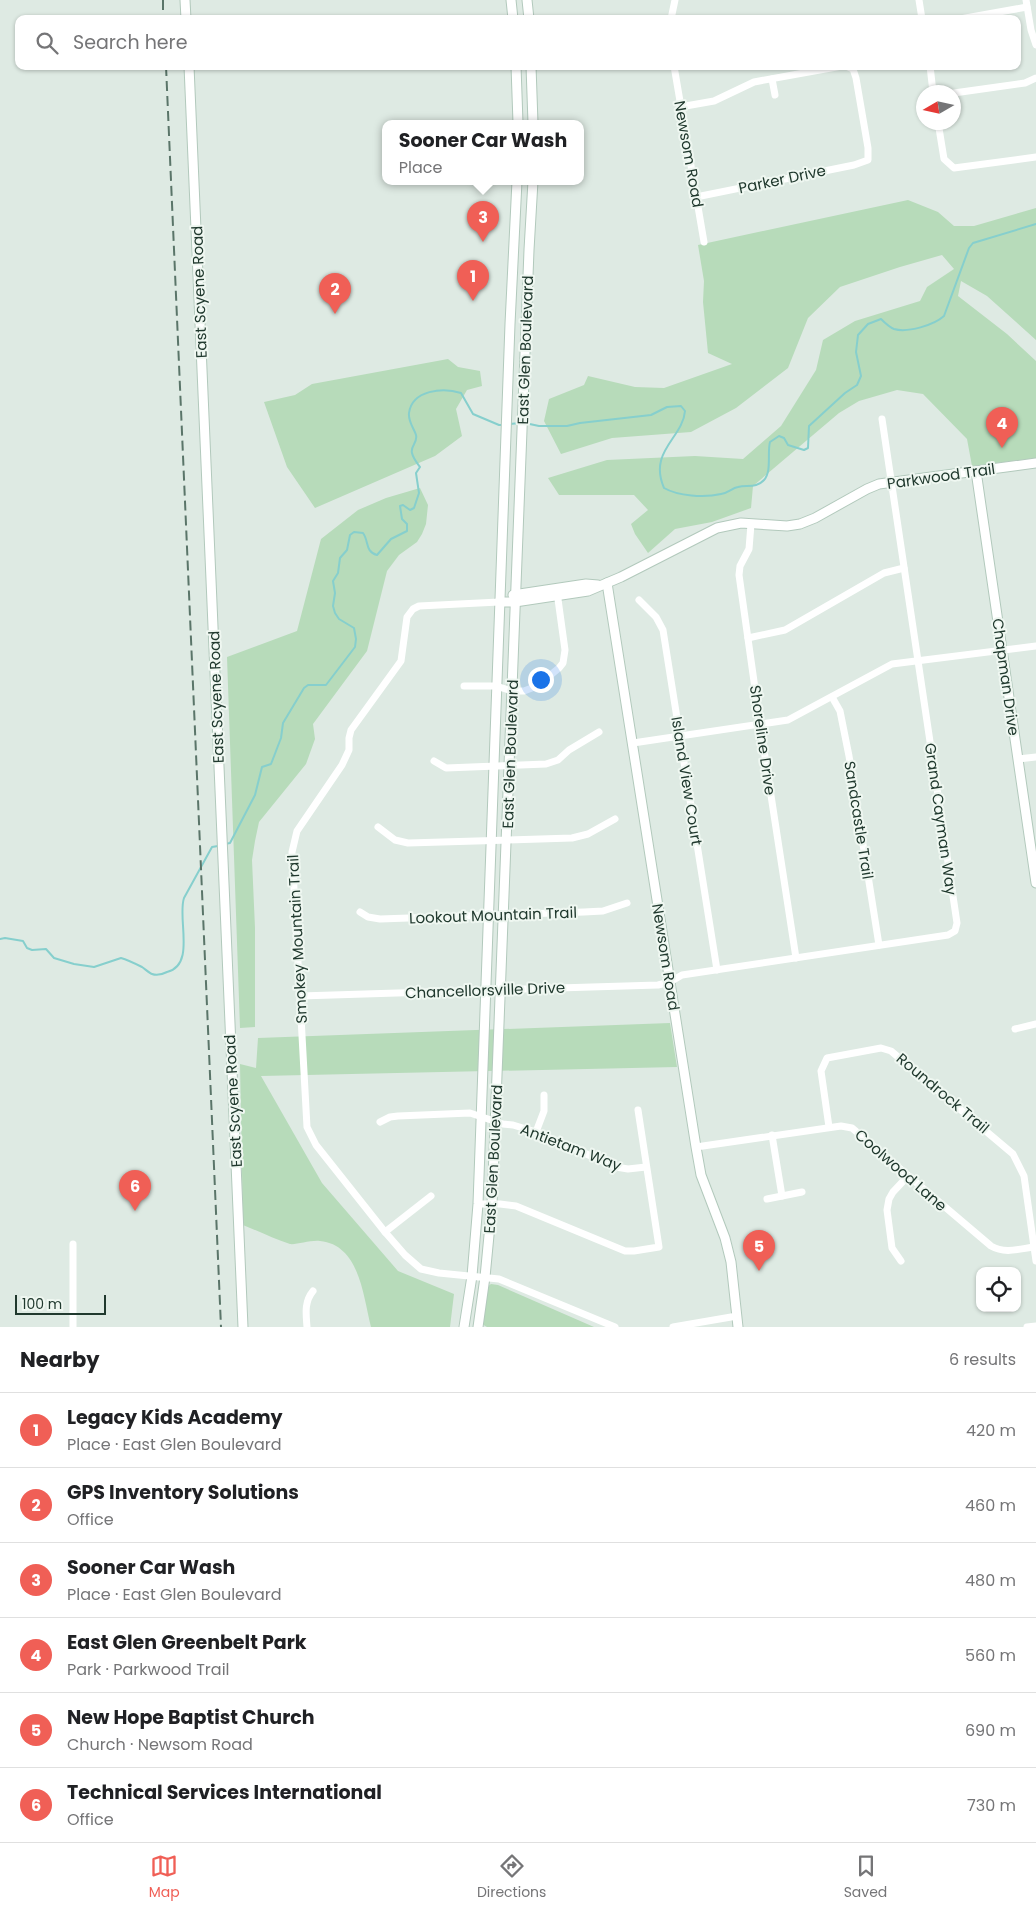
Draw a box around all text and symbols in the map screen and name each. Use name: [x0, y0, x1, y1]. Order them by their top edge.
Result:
search box: [15, 15, 1021, 70]
icon: search: [33, 29, 61, 57]
text: Search here: [73, 29, 187, 56]
north arrow: [916, 85, 961, 130]
street label: Newsom Road: [669, 99, 709, 209]
popup: [382, 120, 584, 185]
text: Sooner Car Wash: [399, 127, 567, 154]
text: Place: [399, 156, 442, 179]
street label: Parker Drive: [736, 160, 828, 198]
pin: 3: [467, 201, 499, 242]
street label: East Scyene Road: [186, 225, 212, 359]
pin: 1: [457, 260, 489, 301]
pin: 2: [319, 273, 351, 314]
street label: East Glen Boulevard: [512, 275, 538, 425]
pin: 4: [986, 407, 1018, 448]
street label: Parkwood Trail: [886, 458, 996, 494]
street label: Chapman Drive: [987, 617, 1025, 737]
street label: East Scyene Road: [203, 630, 229, 764]
your location: [528, 667, 554, 693]
street label: East Glen Boulevard: [497, 679, 523, 829]
street label: Shoreline Drive: [745, 684, 781, 796]
street label: Island View Court: [666, 715, 708, 847]
street label: Grand Cayman Way: [920, 741, 962, 897]
street label: Sandcastle Trail: [839, 759, 879, 881]
street label: Smokey Mountain Trail: [282, 854, 312, 1024]
street label: Lookout Mountain Trail: [409, 902, 577, 928]
street label: Newsom Road: [647, 902, 685, 1012]
street label: Chancellorsville Drive: [405, 977, 565, 1003]
street label: East Scyene Road: [219, 1034, 247, 1168]
street label: Roundrock Trail: [892, 1048, 994, 1138]
street label: East Glen Boulevard: [479, 1084, 507, 1234]
street label: Antietam Way: [518, 1118, 625, 1176]
street label: Coolwood Lane: [850, 1124, 952, 1216]
pin: 6: [119, 1170, 151, 1211]
pin: 5: [743, 1230, 775, 1271]
map controls: [976, 1267, 1021, 1312]
button: locate: [976, 1267, 1021, 1312]
scale bar: [15, 1292, 106, 1315]
text: 100 m: [22, 1294, 62, 1314]
text: Nearby: [20, 1345, 100, 1374]
text: 6 results: [949, 1348, 1016, 1371]
text: Legacy Kids Academy: [67, 1404, 283, 1431]
text: 1: [33, 1419, 39, 1442]
text: 420 m: [966, 1419, 1016, 1442]
text: Place · East Glen Boulevard: [67, 1433, 282, 1456]
text: GPS Inventory Solutions: [67, 1479, 299, 1506]
text: 2: [31, 1494, 41, 1517]
text: 460 m: [965, 1494, 1016, 1517]
text: Office: [67, 1508, 114, 1531]
text: Sooner Car Wash: [67, 1554, 235, 1581]
text: 3: [31, 1569, 41, 1592]
text: 480 m: [965, 1569, 1016, 1592]
text: Place · East Glen Boulevard: [67, 1583, 282, 1606]
text: East Glen Greenbelt Park: [67, 1629, 307, 1656]
text: 4: [31, 1644, 41, 1667]
text: 560 m: [965, 1644, 1016, 1667]
text: Park · Parkwood Trail: [67, 1658, 230, 1681]
text: New Hope Baptist Church: [67, 1704, 315, 1731]
text: 5: [31, 1719, 41, 1742]
text: 690 m: [965, 1719, 1016, 1742]
text: Church · Newsom Road: [67, 1733, 253, 1756]
text: Technical Services International: [67, 1779, 382, 1806]
text: 6: [31, 1794, 41, 1817]
text: 730 m: [967, 1794, 1016, 1817]
text: Office: [67, 1808, 114, 1831]
tab: Map: [149, 1852, 180, 1903]
tab: Directions: [477, 1852, 546, 1903]
tab: Saved: [844, 1852, 887, 1903]

